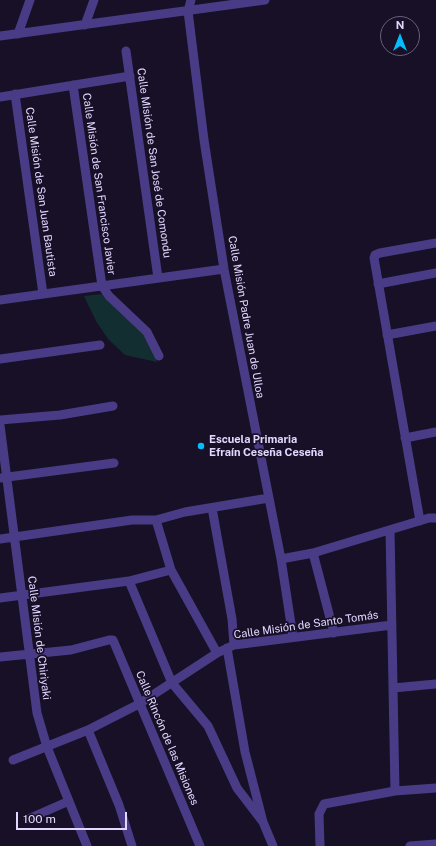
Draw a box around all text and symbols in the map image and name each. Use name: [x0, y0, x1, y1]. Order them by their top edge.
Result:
north arrow: [380, 16, 420, 56]
text: N: [396, 19, 404, 31]
street label: Calle Misión de San José de Comondu: [134, 67, 174, 259]
street label: Calle Misión de San Francisco Javier: [80, 92, 118, 276]
street label: Calle Misión de San Juan Bautista: [23, 106, 59, 278]
street label: Calle Misión Padre Juan de Ulloa: [225, 235, 267, 399]
place label: Escuela Primaria Efraín Ceseña Ceseña: [209, 433, 324, 459]
marker: Escuela Primaria Efraín Ceseña Ceseña: [196, 441, 206, 451]
street label: Calle Misión de Chiriyaki: [25, 575, 53, 701]
street label: Calle Misión de Santo Tomás: [233, 608, 379, 642]
street label: Calle Rincón de las Misiones: [133, 669, 201, 807]
scale bar: [18, 804, 129, 830]
text: 100 m: [23, 812, 56, 826]

